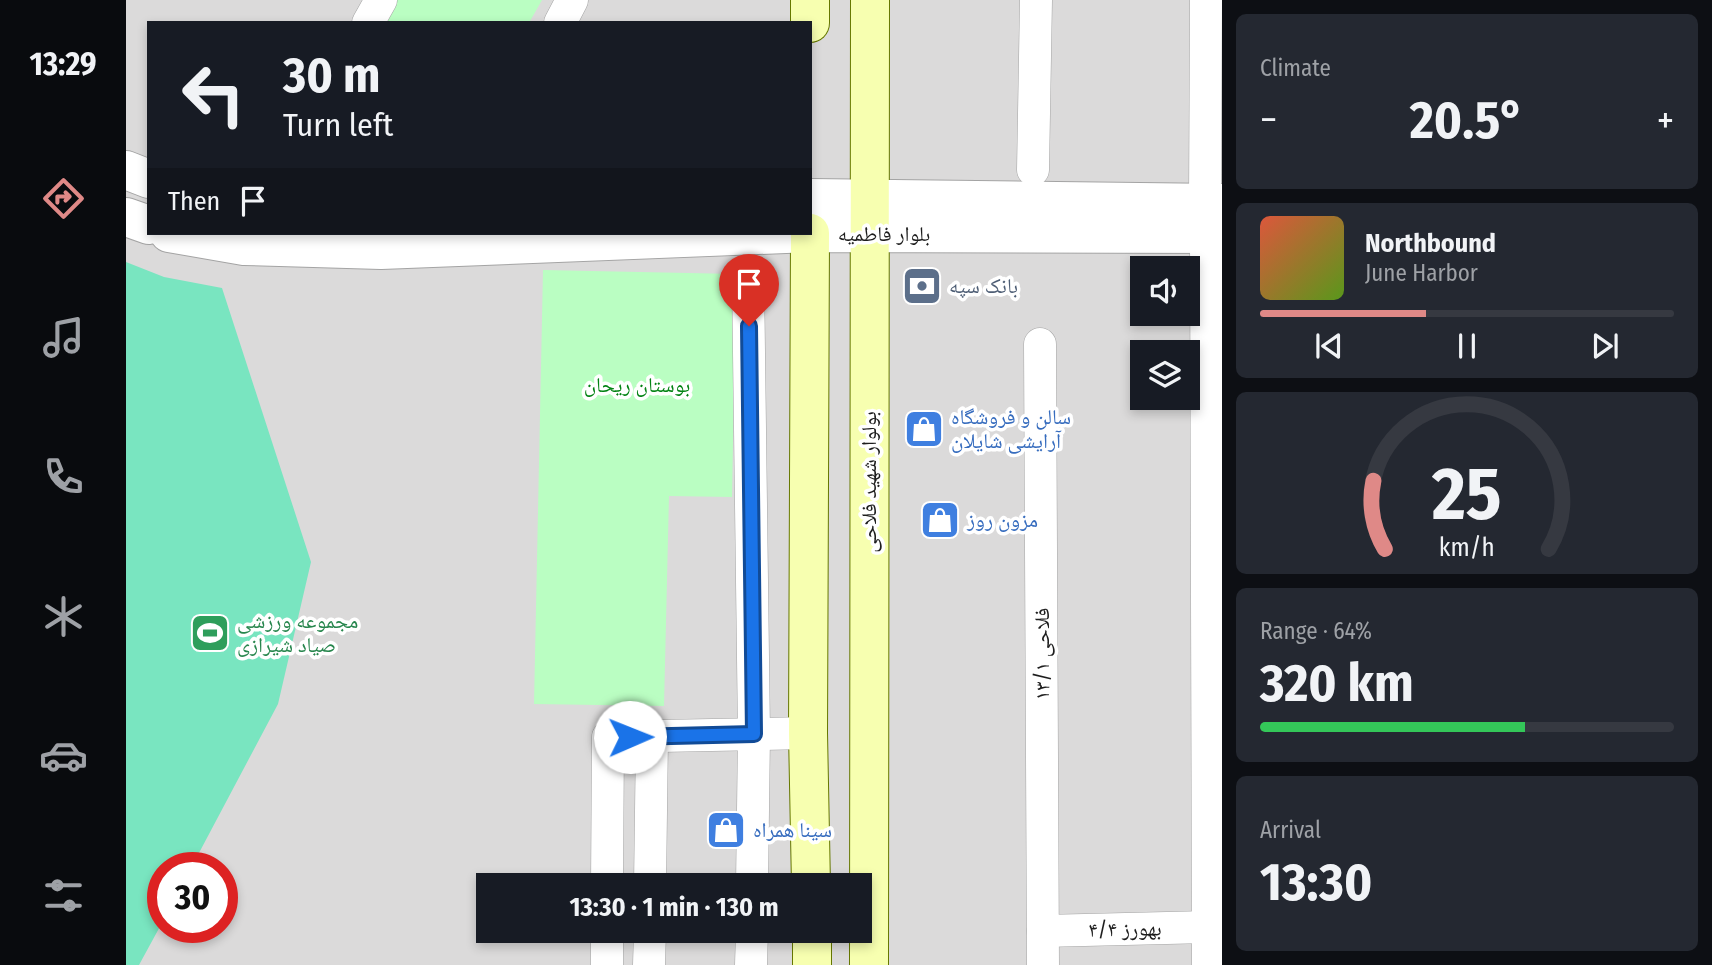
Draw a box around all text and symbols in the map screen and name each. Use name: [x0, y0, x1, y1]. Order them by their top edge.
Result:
text: 13:29: [29, 45, 97, 83]
text: 30 m: [283, 46, 381, 105]
icon: left: [168, 49, 259, 140]
text: Climate: [1260, 54, 1331, 82]
text: 20.5°: [1410, 89, 1524, 152]
text: −: [1260, 97, 1277, 143]
text: +: [1657, 97, 1674, 143]
text: Turn left: [283, 106, 393, 144]
icon: directions: [39, 174, 88, 223]
icon: arrive: [234, 182, 272, 220]
text: Then: [168, 186, 220, 217]
street label: بلوار فاطمیه: [838, 221, 930, 247]
text: Northbound: [1365, 228, 1496, 259]
pin: [719, 254, 779, 326]
map controls: [1130, 256, 1200, 410]
button: sound: [1130, 256, 1200, 326]
text: June Harbor: [1365, 259, 1478, 287]
icon: arrive: [730, 265, 768, 303]
bank icon: بانک سپه: [901, 265, 943, 307]
place label: بانک سپه: [949, 273, 1018, 299]
icon: music: [39, 313, 88, 362]
icon: previous: [1310, 327, 1348, 365]
icon: pause: [1448, 327, 1486, 365]
icon: next: [1586, 327, 1624, 365]
button: layers: [1130, 340, 1200, 410]
park label: بوستان ریحان: [584, 372, 690, 398]
place label: سالن و فروشگاه آرایشی شایلان: [951, 404, 1071, 454]
shop icon: سالن و فروشگاه آرایشی شایلان: [903, 408, 945, 450]
street label: بولوار شهید فلاحی: [856, 411, 882, 553]
text: 25: [1431, 451, 1502, 538]
icon: phone: [39, 452, 88, 501]
shop icon: مزون روز: [919, 499, 961, 541]
place label: مزون روز: [966, 507, 1038, 533]
text: km/h: [1439, 532, 1495, 562]
icon: climate: [39, 592, 88, 641]
place label: مجموعه ورزشی صیاد شیرازی: [237, 608, 358, 658]
street label: فلاحی ۱۳/۱: [1029, 608, 1055, 700]
sports icon: مجموعه ورزشی صیاد شیرازی: [189, 612, 231, 654]
text: Range · 64%: [1260, 617, 1372, 645]
text: 320 km: [1260, 652, 1414, 715]
position arrow: [593, 700, 667, 774]
icon: car: [39, 731, 88, 780]
shop icon: سینا همراه: [705, 809, 747, 851]
text: Arrival: [1260, 816, 1321, 844]
place label: سینا همراه: [753, 817, 832, 843]
text: 13:30: [1260, 851, 1372, 914]
speed limit sign: 30: [147, 852, 238, 943]
icon: filters: [39, 871, 88, 920]
text: 13:30 · 1 min · 130 m: [569, 892, 779, 923]
street label: بهورز ۴/۴: [1088, 915, 1162, 943]

